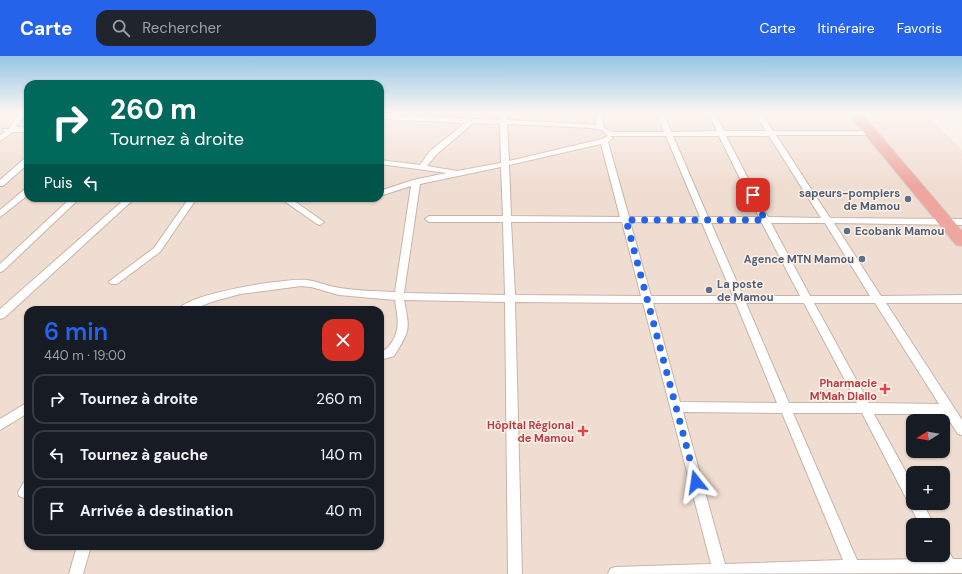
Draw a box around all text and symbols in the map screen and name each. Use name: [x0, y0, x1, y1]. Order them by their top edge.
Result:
search box: [96, 10, 376, 46]
text: Carte: [20, 16, 72, 41]
icon: search: [110, 17, 132, 39]
text: Rechercher: [142, 18, 222, 38]
text: Carte: [760, 19, 796, 37]
text: Itinéraire: [818, 19, 875, 37]
text: Favoris: [897, 19, 942, 37]
text: 260 m: [110, 91, 197, 128]
icon: right: [44, 96, 96, 148]
text: Tournez à droite: [110, 127, 244, 151]
icon: left: [80, 172, 102, 194]
text: Puis: [44, 173, 72, 193]
pin: [736, 178, 770, 212]
icon: arrive: [742, 184, 764, 206]
place label: sapeurs-pompiers de Mamou: [799, 186, 900, 213]
marker: sapeurs-pompiers de Mamou: [903, 194, 913, 204]
place label: Ecobank Mamou: [855, 224, 944, 238]
marker: Ecobank Mamou: [842, 226, 852, 236]
place label: Agence MTN Mamou: [744, 252, 854, 266]
marker: Agence MTN Mamou: [857, 254, 867, 264]
place label: La poste de Mamou: [717, 277, 774, 304]
marker: La poste de Mamou: [704, 285, 714, 295]
text: 6 min: [44, 316, 108, 347]
button: close: [322, 319, 364, 361]
text: 440 m · 19:00: [44, 347, 126, 364]
place label: Pharmacie M'Mah Diallo: [810, 376, 877, 403]
marker: Pharmacie M'Mah Diallo: [880, 384, 890, 394]
icon: right: [46, 388, 68, 410]
text: Tournez à droite: [80, 389, 198, 409]
text: 260 m: [316, 389, 362, 409]
north arrow: [906, 414, 950, 458]
map controls: [906, 414, 950, 562]
place label: Hôpital Régional de Mamou: [487, 418, 574, 445]
marker: Hôpital Régional de Mamou: [577, 425, 589, 437]
icon: left: [46, 444, 68, 466]
text: Tournez à gauche: [80, 445, 208, 465]
text: 140 m: [321, 445, 362, 465]
position arrow: [675, 461, 717, 503]
button: +: [906, 466, 950, 510]
icon: arrive: [46, 500, 68, 522]
text: Arrivée à destination: [80, 501, 233, 521]
text: 40 m: [325, 501, 362, 521]
button: −: [906, 518, 950, 562]

